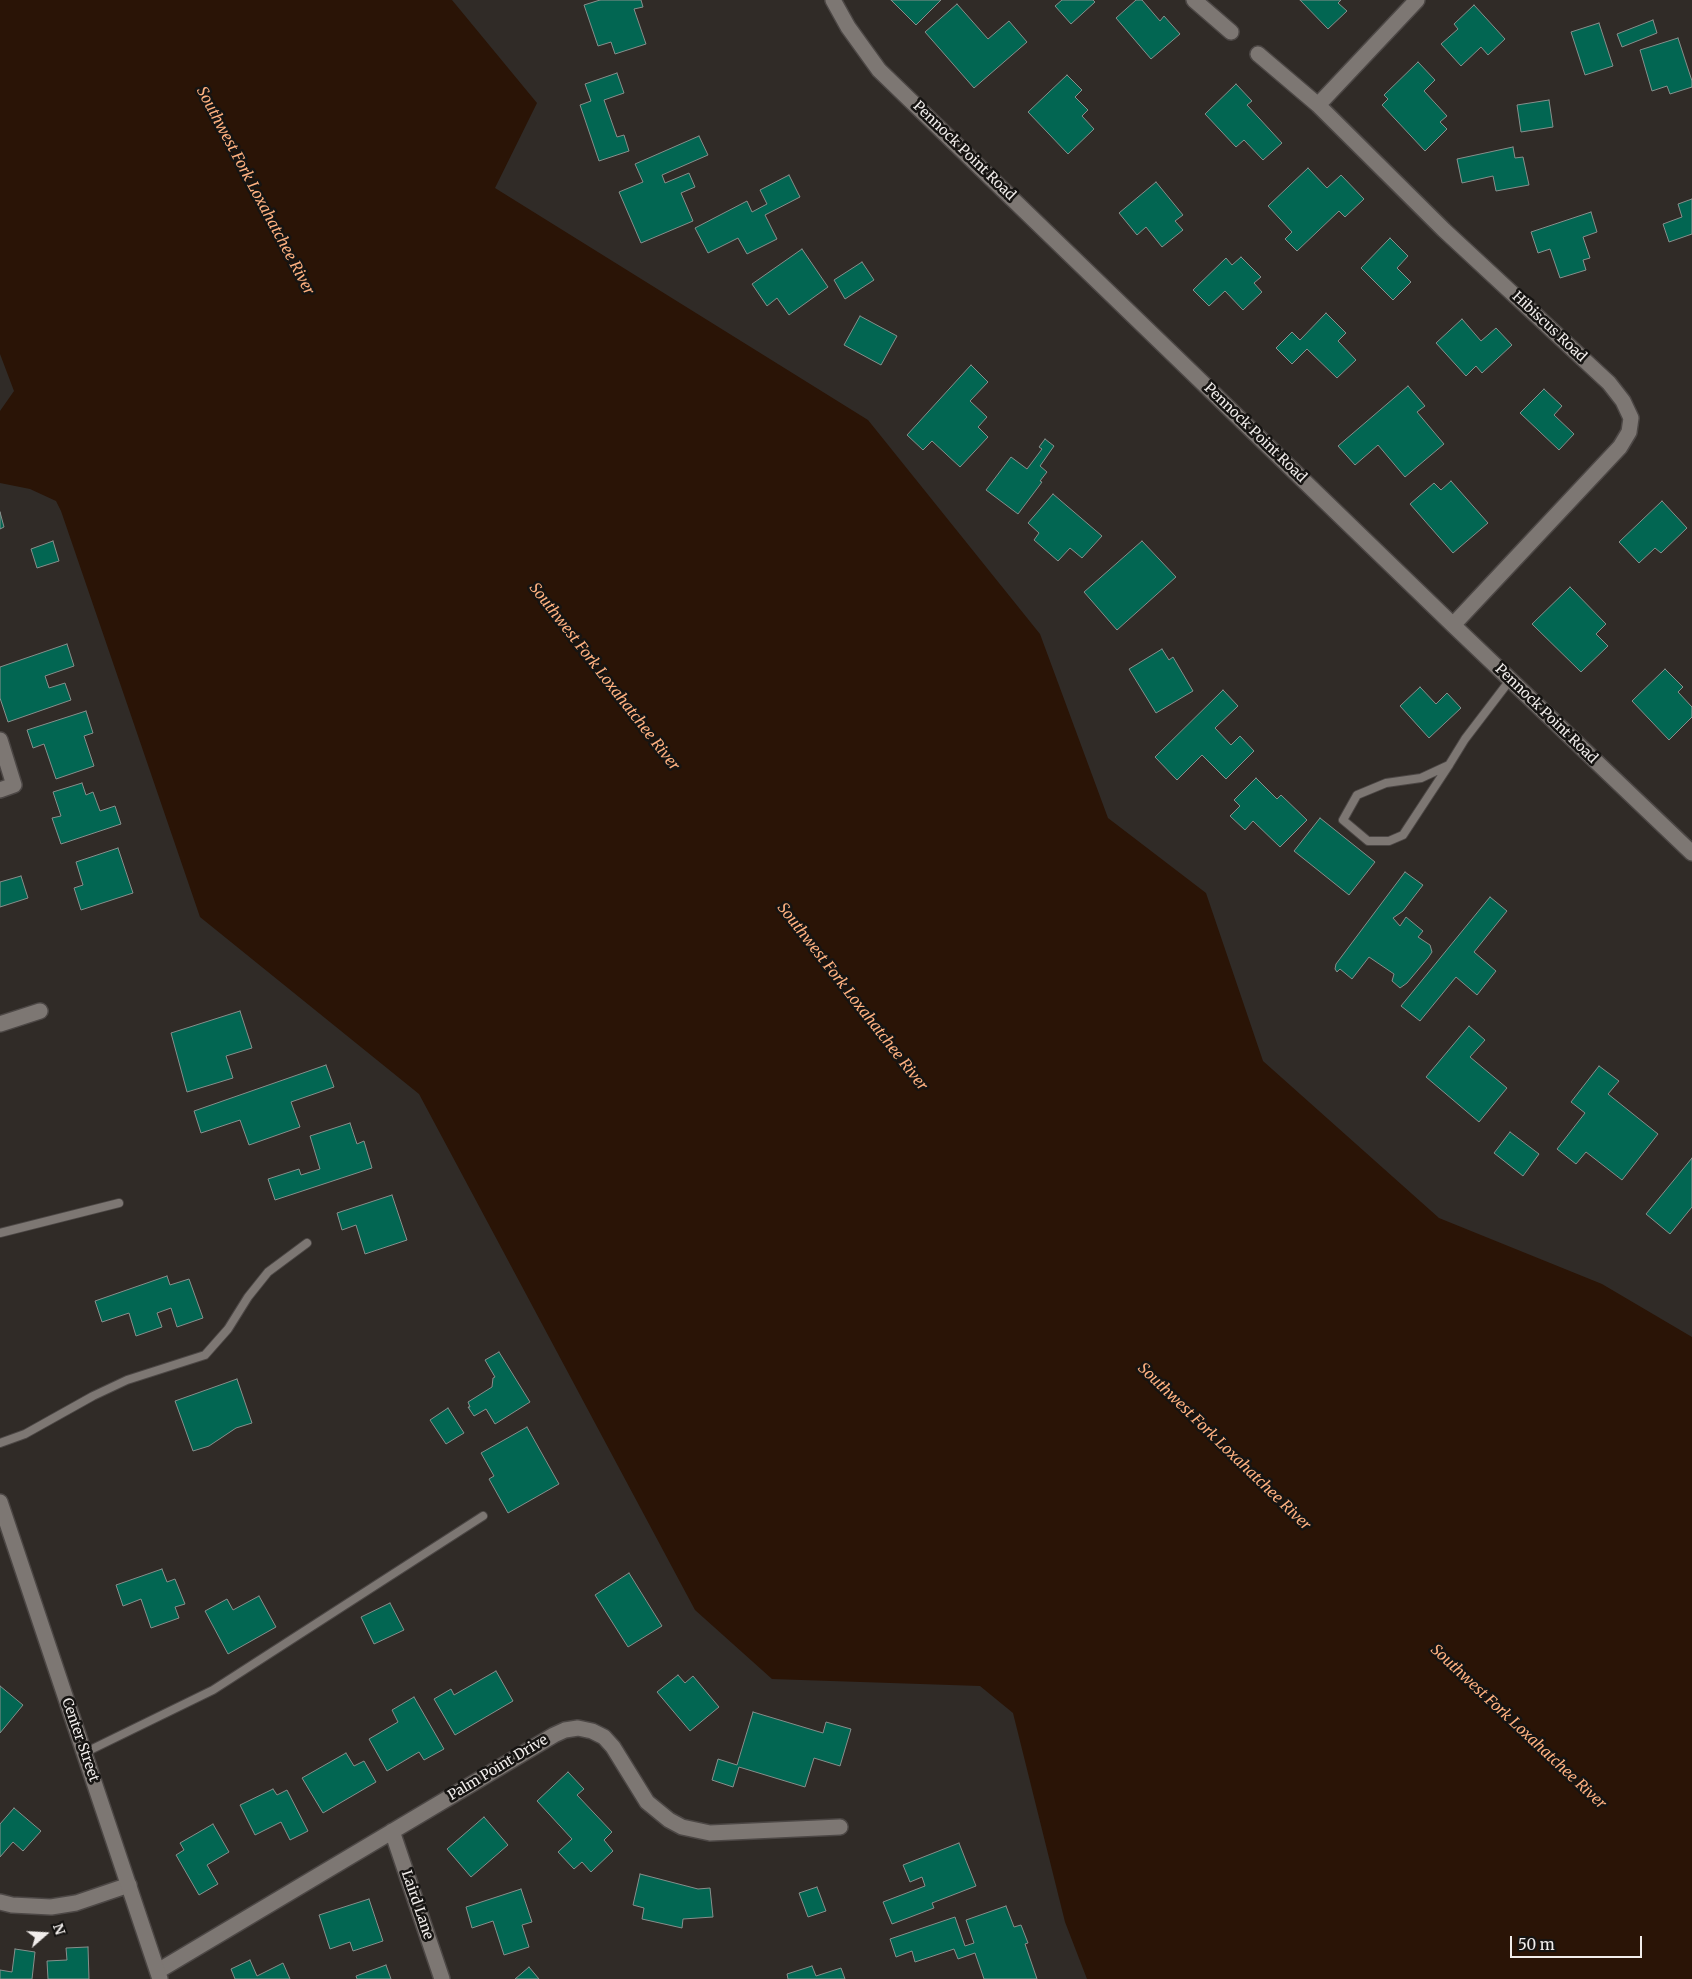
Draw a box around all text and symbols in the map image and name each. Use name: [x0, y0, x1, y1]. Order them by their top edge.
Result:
water label: Southwest Fork Loxahatchee River: [192, 84, 318, 298]
street label: Pennock Point Road: [909, 98, 1019, 204]
street label: Hibiscus Road: [1508, 288, 1590, 366]
street label: Pennock Point Road: [1200, 380, 1310, 486]
water label: Southwest Fork Loxahatchee River: [525, 580, 683, 774]
street label: Pennock Point Road: [1491, 661, 1601, 767]
water label: Southwest Fork Loxahatchee River: [773, 900, 931, 1094]
water label: Southwest Fork Loxahatchee River: [1134, 1360, 1314, 1534]
water label: Southwest Fork Loxahatchee River: [1427, 1641, 1609, 1813]
street label: Center Street: [58, 1696, 102, 1784]
street label: Palm Point Drive: [445, 1732, 551, 1804]
street label: Laird Lane: [397, 1868, 437, 1942]
north arrow: [20, 1909, 70, 1959]
text: N: [49, 1921, 69, 1937]
scale bar: [1512, 1926, 1644, 1958]
text: 50 m: [1518, 1935, 1555, 1954]

